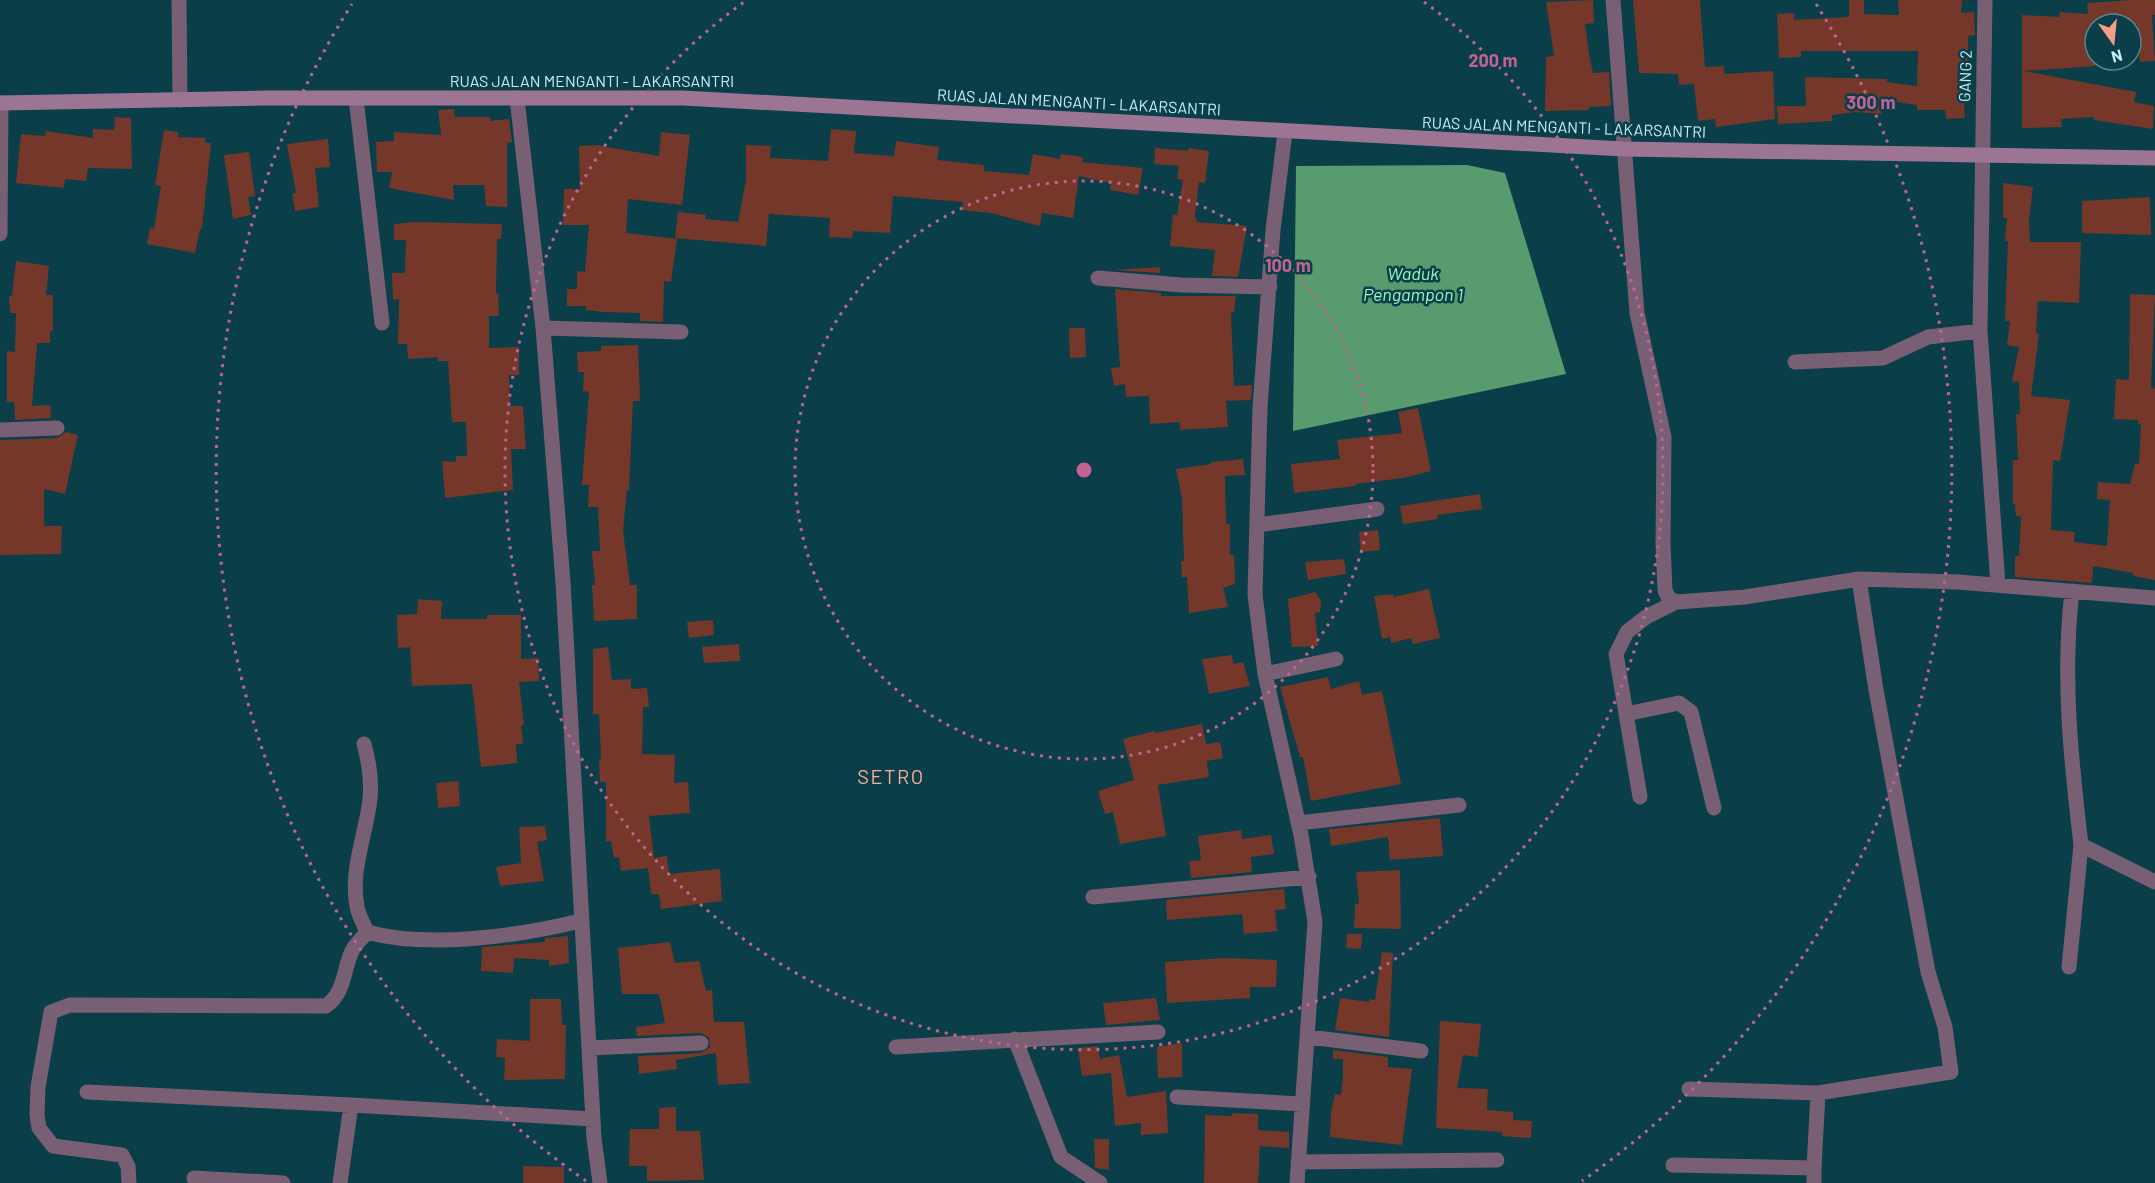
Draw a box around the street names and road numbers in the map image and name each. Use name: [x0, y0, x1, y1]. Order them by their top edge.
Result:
street label: GANG 2: [1954, 50, 1975, 102]
street label: RUAS JALAN MENGANTI - LAKARSANTRI: [450, 71, 734, 90]
street label: RUAS JALAN MENGANTI - LAKARSANTRI: [937, 85, 1221, 118]
street label: RUAS JALAN MENGANTI - LAKARSANTRI: [1422, 112, 1706, 141]

